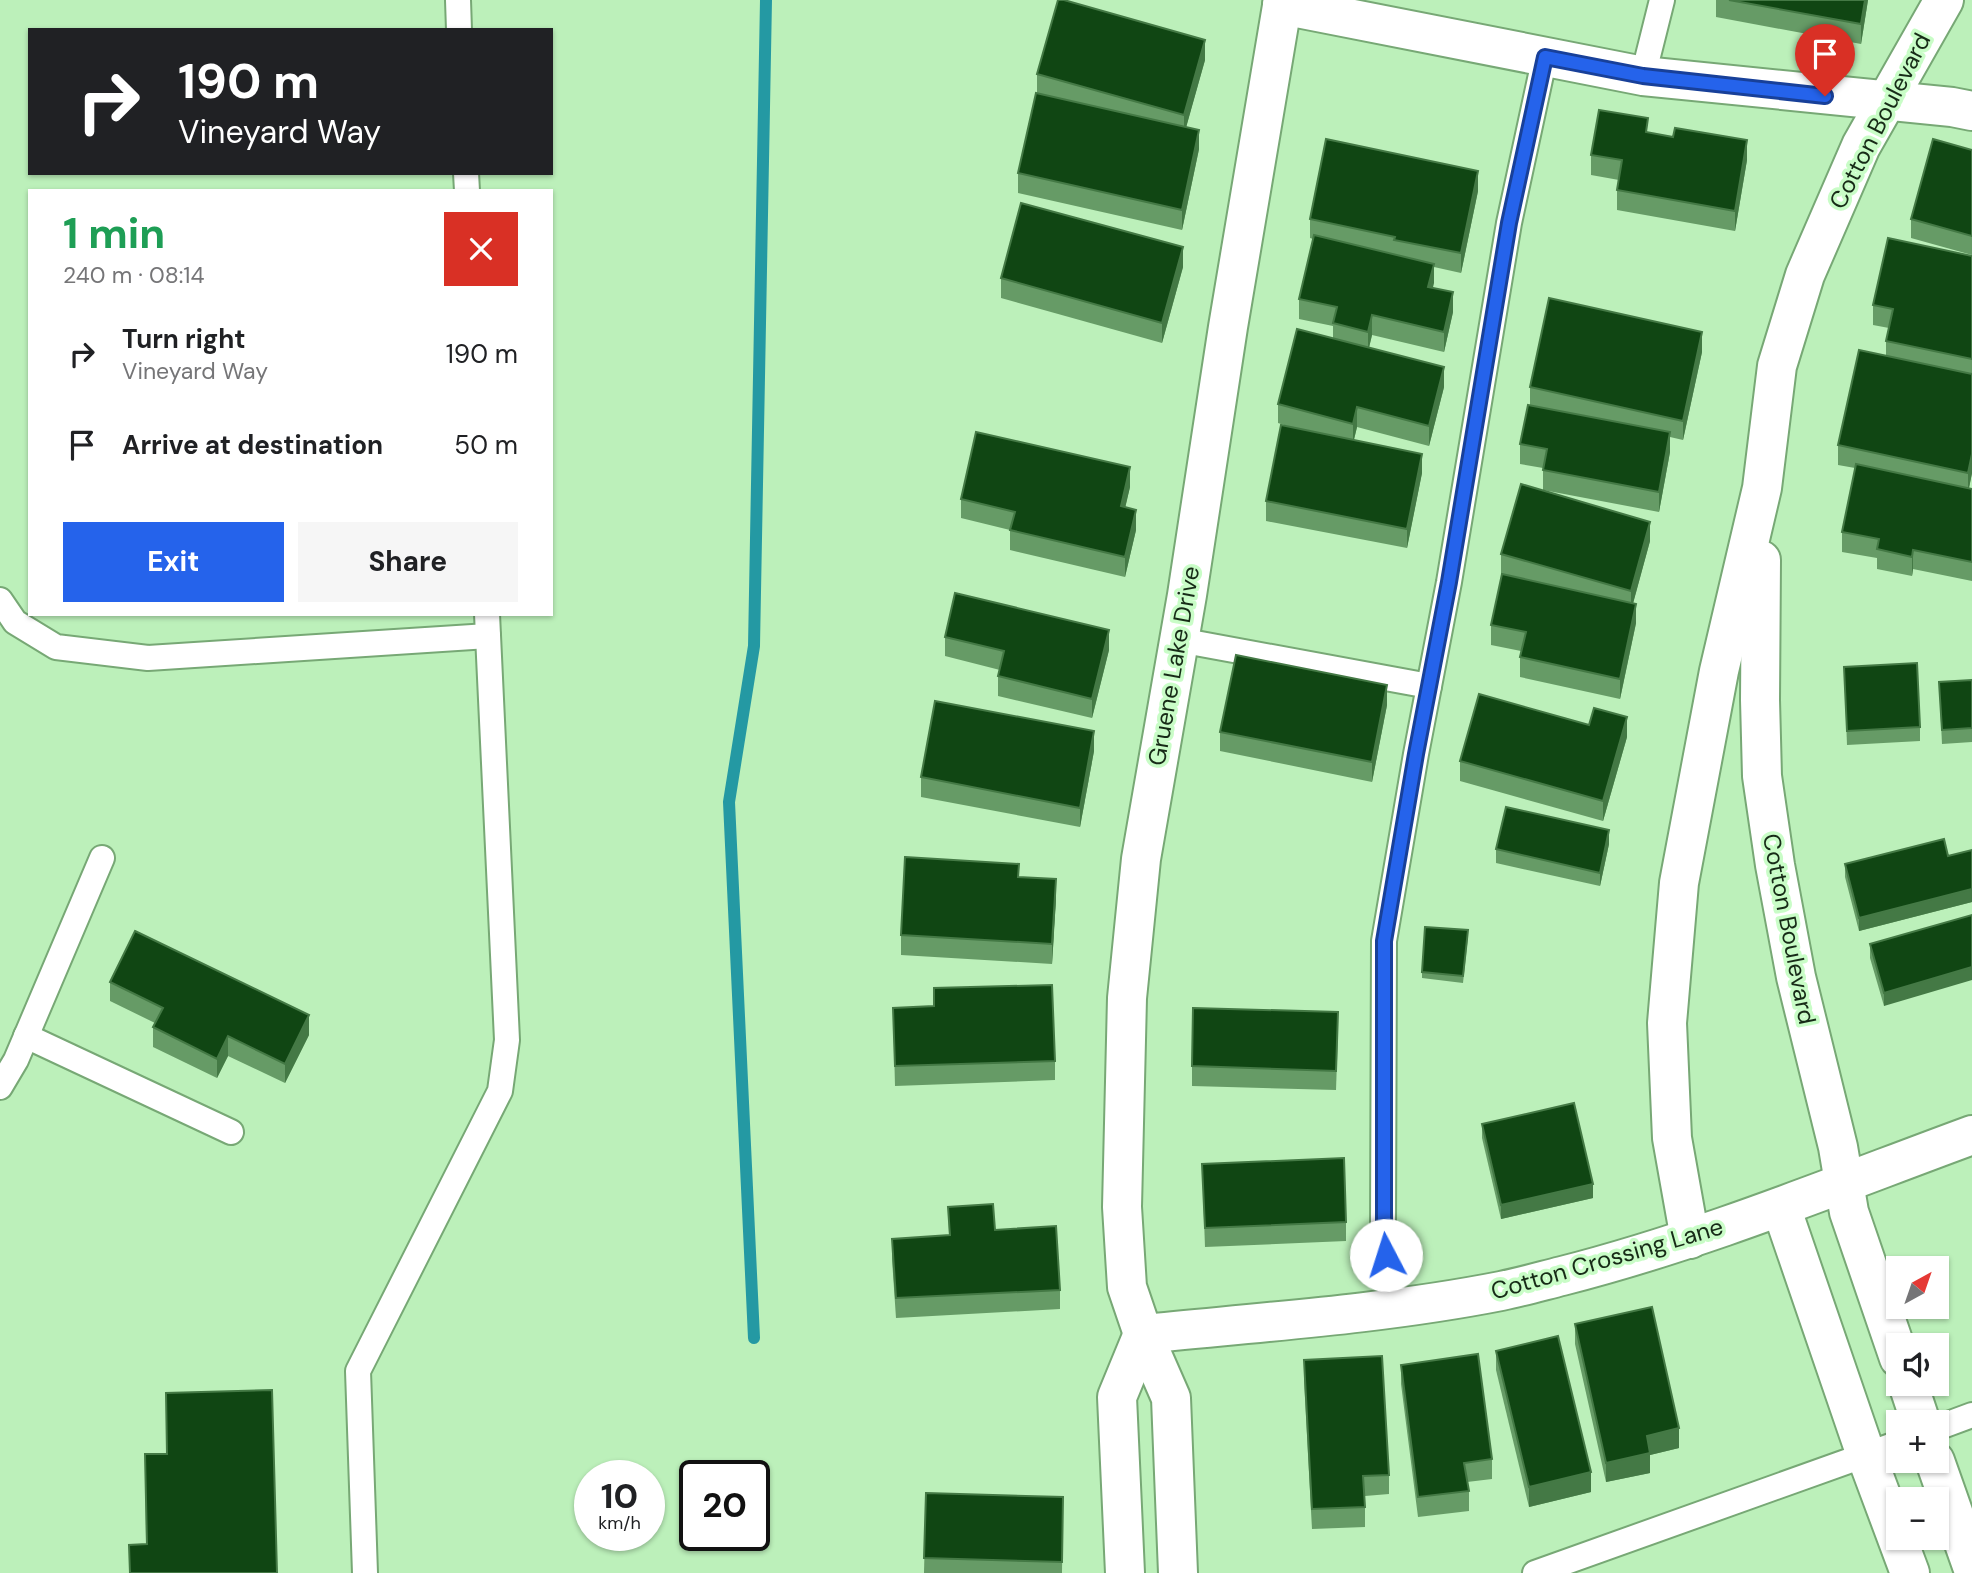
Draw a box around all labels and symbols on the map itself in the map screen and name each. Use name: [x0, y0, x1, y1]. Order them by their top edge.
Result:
pin: [1795, 24, 1855, 96]
street label: Cotton Boulevard: [1822, 28, 1937, 214]
street label: Gruene Lake Drive: [1141, 564, 1206, 768]
street label: Cotton Boulevard: [1756, 831, 1823, 1027]
street label: Cotton Crossing Lane: [1487, 1211, 1727, 1307]
position arrow: [1349, 1218, 1423, 1292]
north arrow: [1886, 1256, 1950, 1320]
speed limit sign: 20: [679, 1460, 770, 1551]

